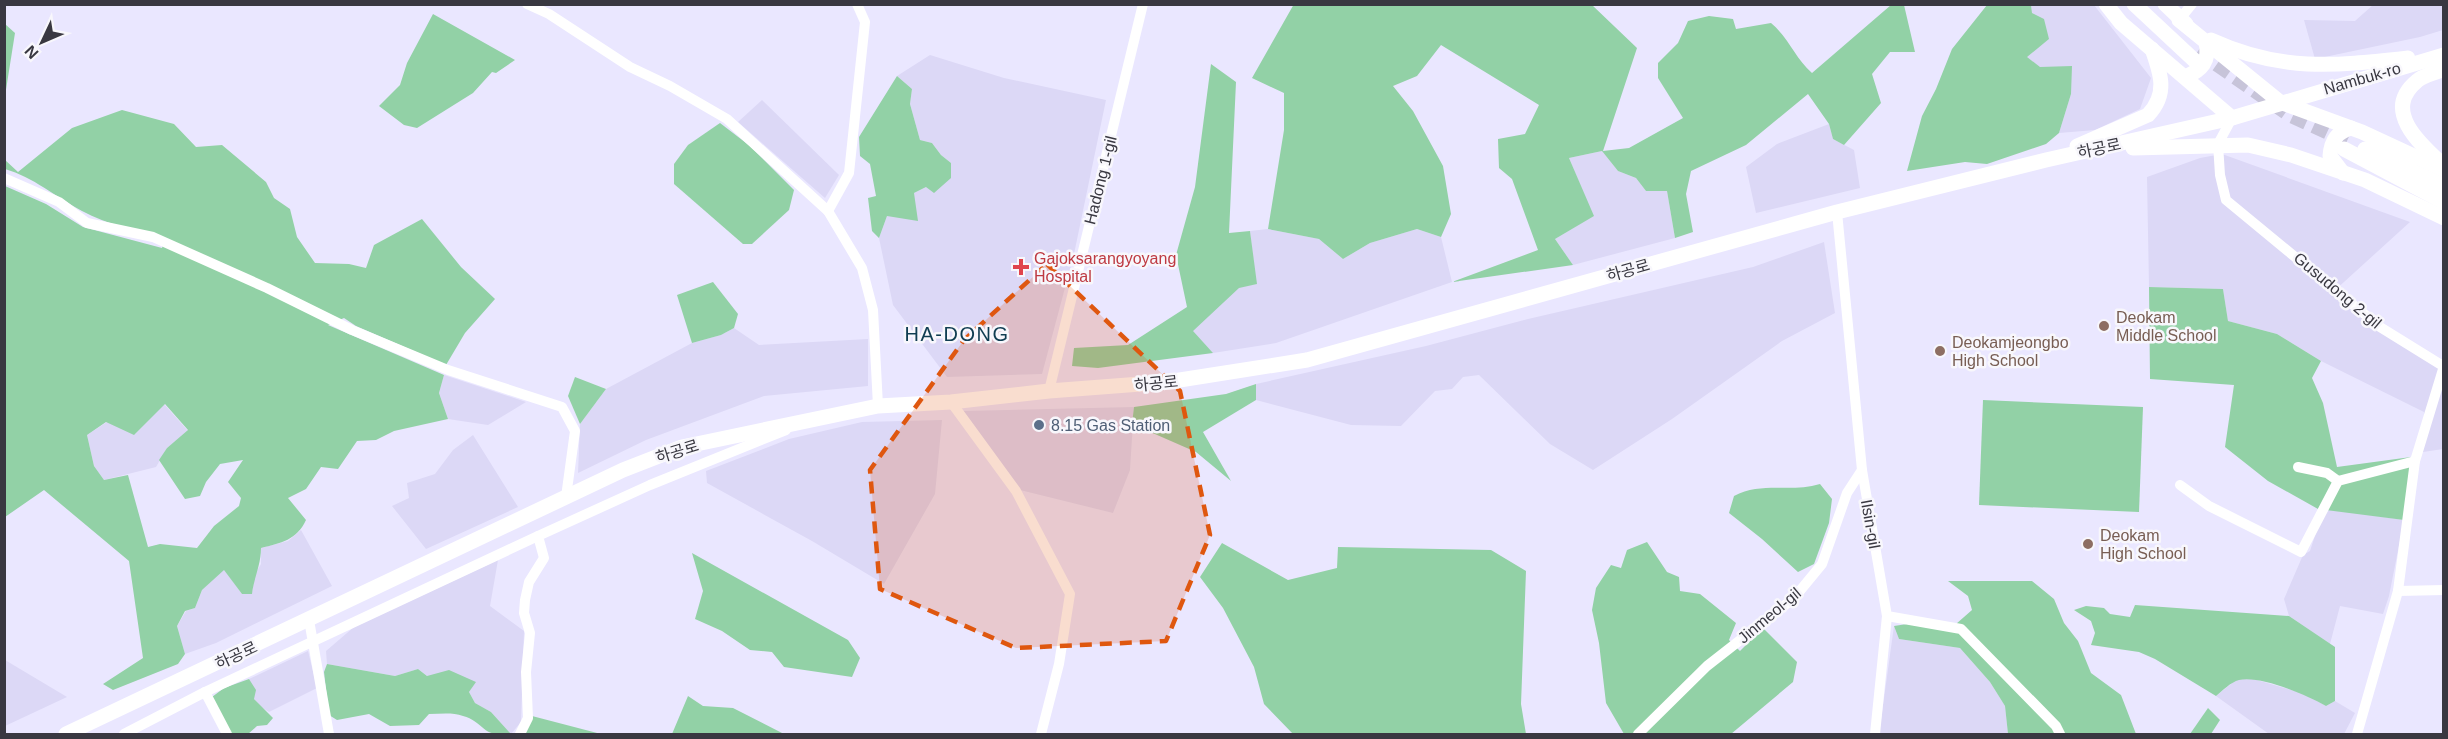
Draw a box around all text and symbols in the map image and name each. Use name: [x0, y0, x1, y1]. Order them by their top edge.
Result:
north arrow: [12, 12, 72, 72]
text: N: [21, 42, 42, 62]
street label: Nambuk-ro: [2322, 59, 2403, 98]
street label: Hadong 1-gil: [1081, 134, 1120, 226]
street label: 하공로: [2076, 136, 2123, 161]
street label: Gusudong 2-gil: [2291, 249, 2385, 332]
place label: Gajoksarangyoyang Hospital: [1034, 250, 1176, 285]
street label: 하공로: [1605, 256, 1652, 285]
marker: Gajoksarangyoyang Hospital: [1012, 258, 1030, 276]
place label: Deokam Middle School: [2116, 309, 2217, 344]
marker: Deokam Middle School: [2097, 319, 2111, 333]
district label: HA-DONG: [905, 323, 1009, 345]
place label: Deokamjeongbo High School: [1952, 334, 2069, 369]
marker: Deokamjeongbo High School: [1933, 344, 1947, 358]
street label: 하공로: [1133, 373, 1179, 394]
place label: 8.15 Gas Station: [1051, 417, 1170, 434]
marker: 8.15 Gas Station: [1032, 418, 1046, 432]
street label: 하공로: [654, 437, 701, 466]
street label: Ilsin-gil: [1858, 498, 1883, 550]
place label: Deokam High School: [2100, 527, 2186, 562]
marker: Deokam High School: [2081, 537, 2095, 551]
street label: Jinmeol-gil: [1735, 584, 1804, 646]
street label: 하공로: [213, 638, 260, 672]

